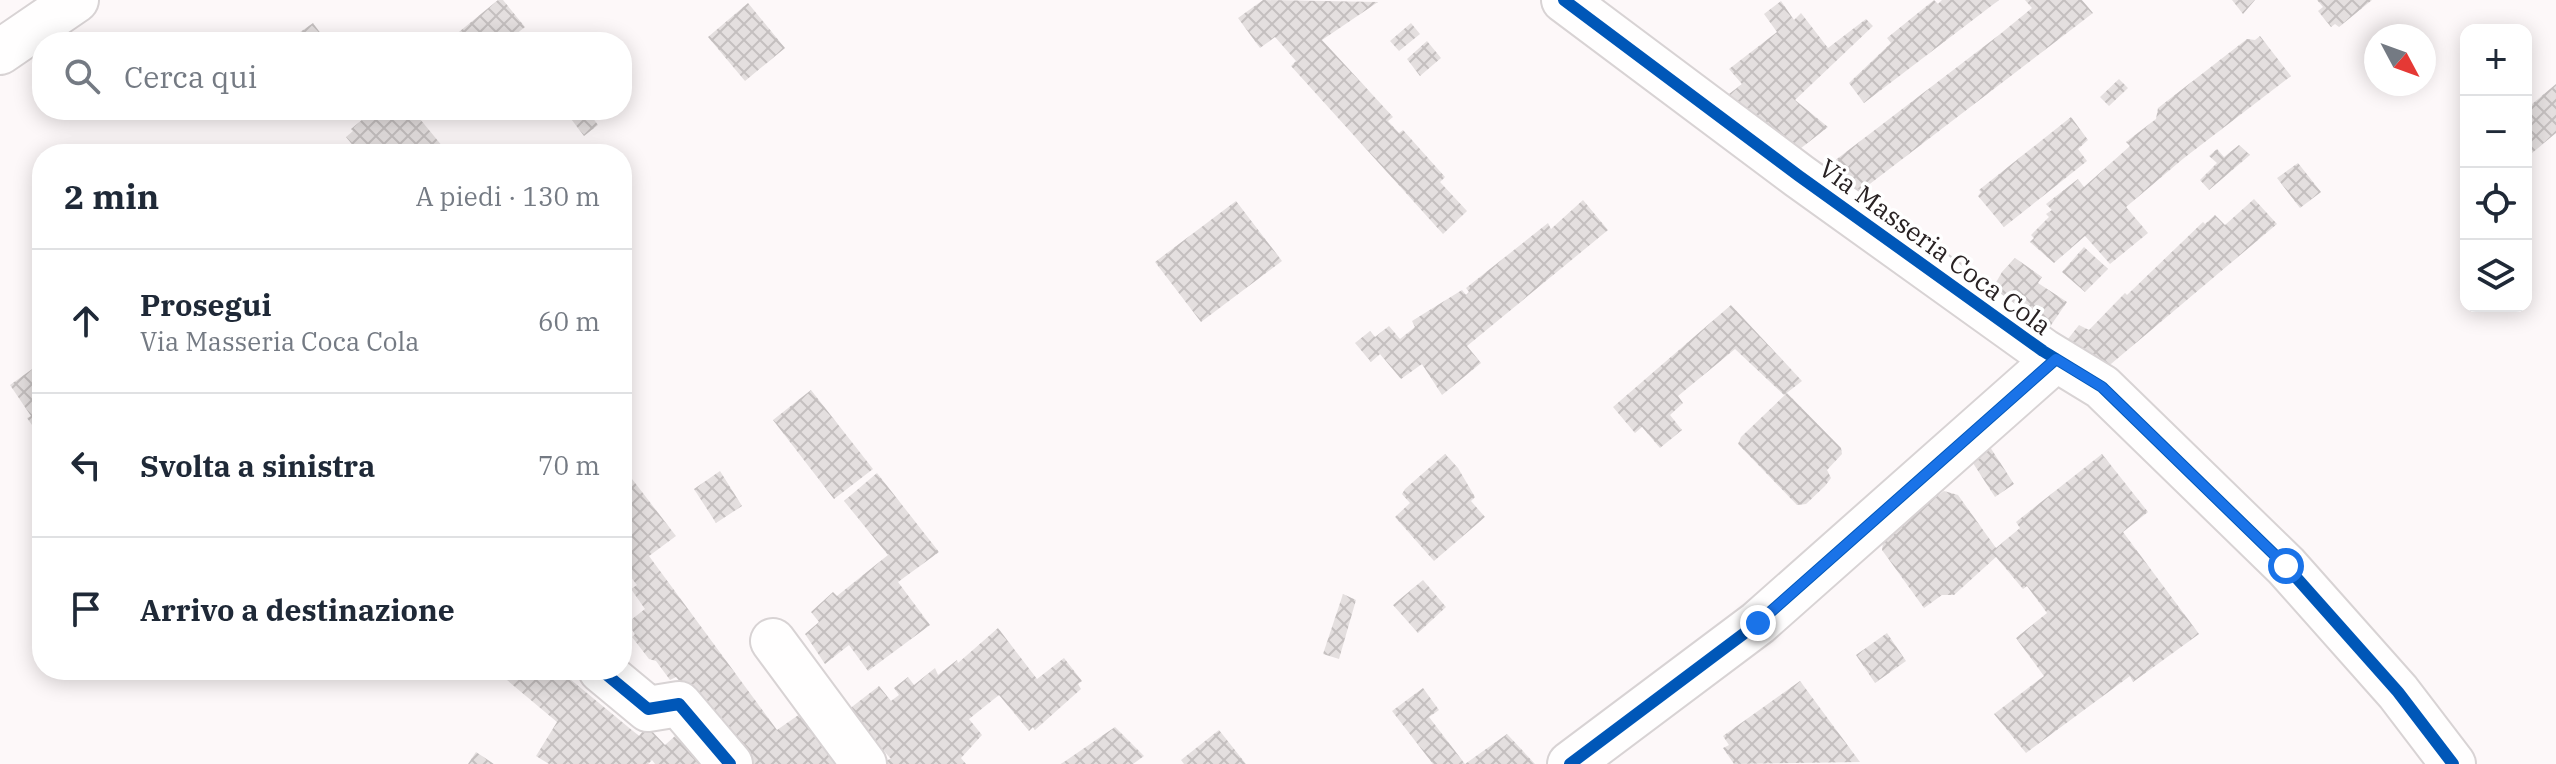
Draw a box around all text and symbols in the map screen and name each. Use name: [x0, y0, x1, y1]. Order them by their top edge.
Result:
north arrow: [2364, 24, 2436, 96]
map controls: [2460, 24, 2532, 312]
button: +: [2460, 24, 2532, 96]
search box: [32, 32, 632, 120]
icon: search: [60, 54, 104, 98]
text: Cerca qui: [124, 57, 257, 96]
button: −: [2460, 96, 2532, 168]
street label: Via Masseria Coca Cola: [1813, 150, 2059, 342]
button: locate: [2460, 168, 2532, 240]
text: 2 min: [64, 174, 159, 218]
text: A piedi · 130 m: [416, 179, 600, 213]
button: layers: [2460, 240, 2532, 312]
text: Prosegui: [140, 285, 271, 324]
icon: ahead: [64, 299, 108, 343]
text: 60 m: [538, 304, 600, 338]
text: Via Masseria Coca Cola: [140, 324, 420, 358]
icon: left: [64, 443, 108, 487]
text: Svolta a sinistra: [140, 446, 375, 485]
text: 70 m: [538, 448, 600, 482]
route start: [2268, 548, 2304, 584]
icon: arrive: [64, 587, 108, 631]
text: Arrivo a destinazione: [140, 590, 455, 629]
route end: [1740, 605, 1776, 641]

